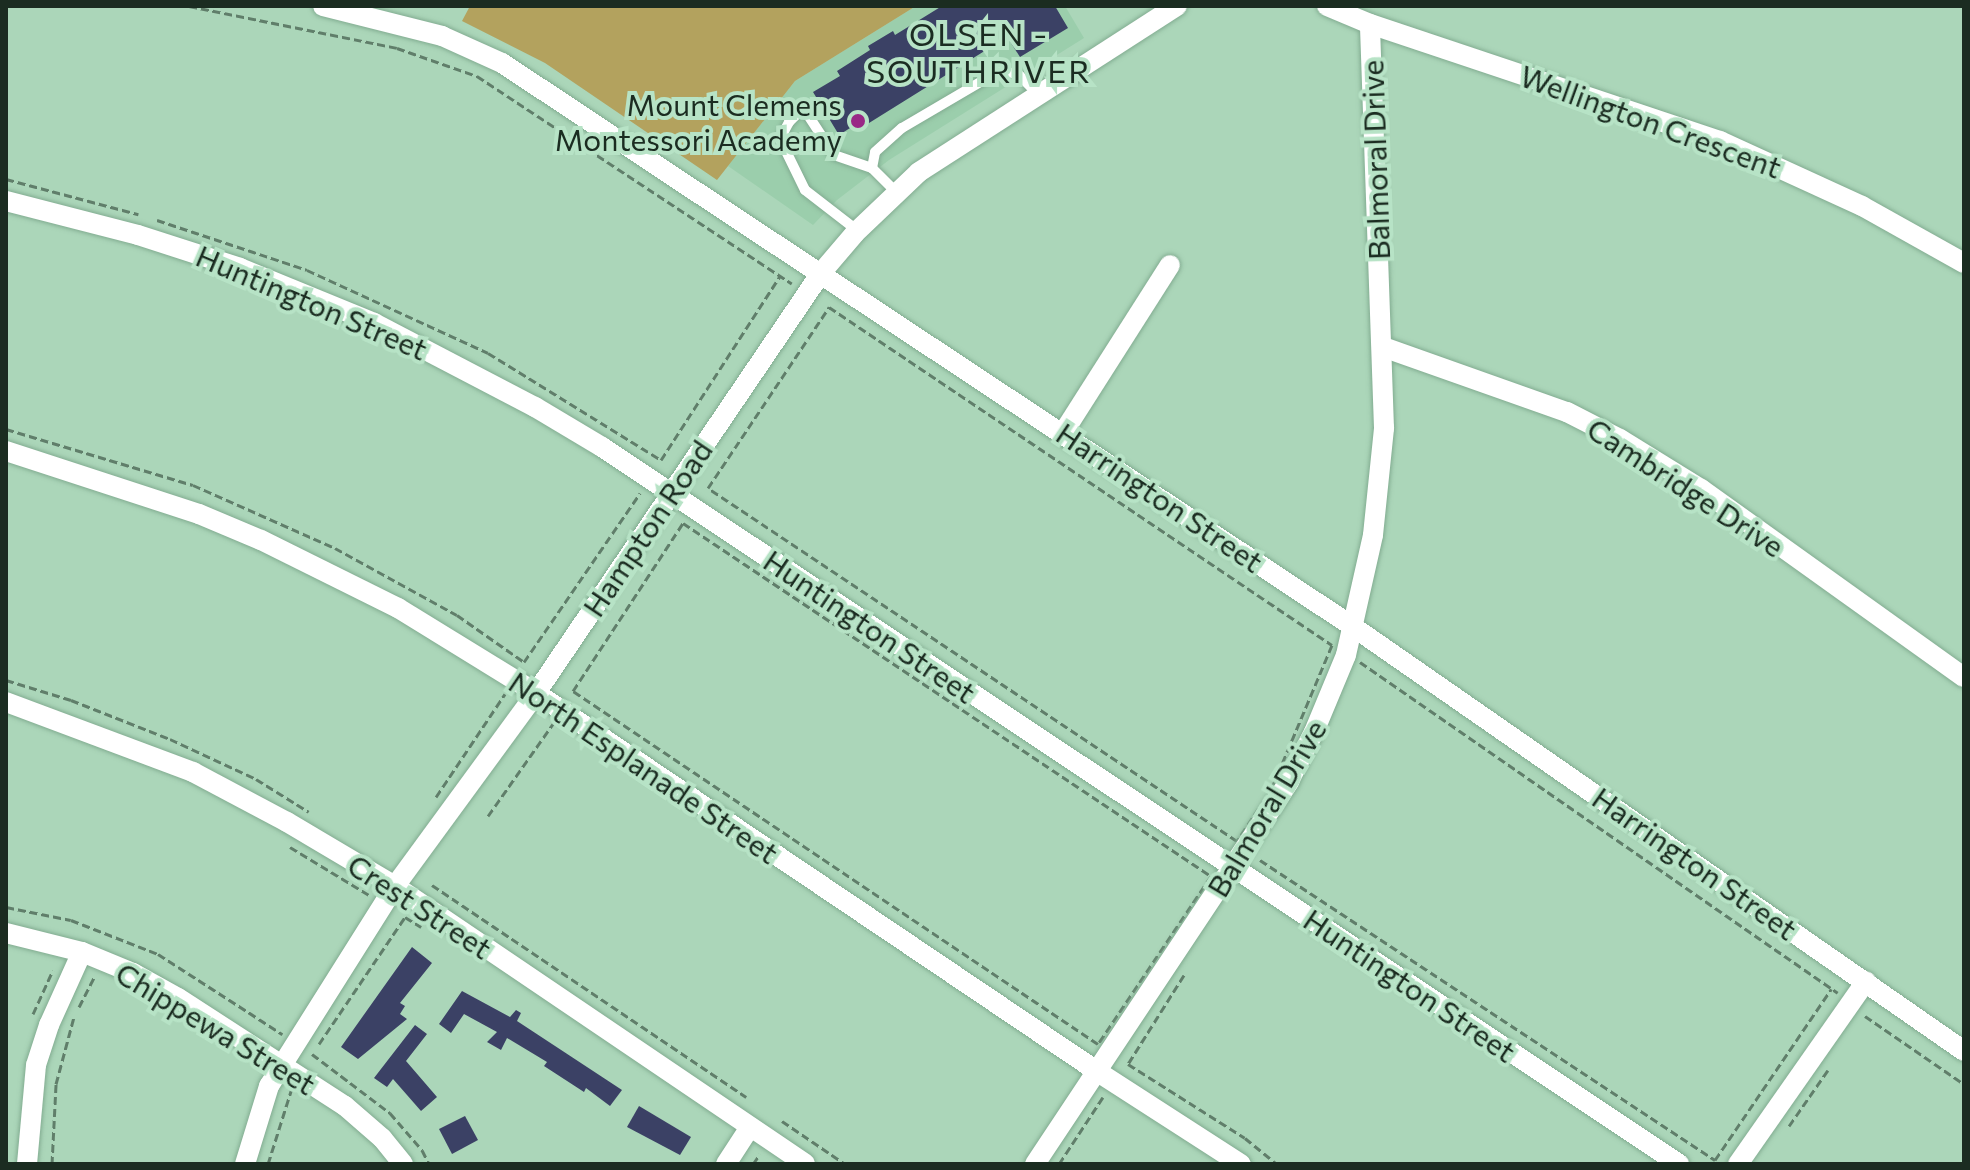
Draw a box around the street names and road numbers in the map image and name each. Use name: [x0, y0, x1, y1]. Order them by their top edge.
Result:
street label: Wellington Crescent: [1515, 57, 1787, 185]
street label: Balmoral Drive: [1354, 59, 1396, 261]
street label: Huntington Street: [191, 237, 433, 367]
street label: Cambridge Drive: [1581, 410, 1791, 564]
street label: Harrington Street: [1050, 415, 1270, 579]
street label: Hampton Road: [575, 433, 719, 623]
street label: Huntington Street: [757, 542, 983, 710]
street label: North Esplanade Street: [503, 664, 785, 870]
street label: Balmoral Drive: [1199, 713, 1333, 903]
street label: Harrington Street: [1586, 779, 1804, 947]
street label: Crest Street: [341, 846, 499, 966]
street label: Huntington Street: [1297, 901, 1523, 1069]
street label: Chippewa Street: [110, 954, 322, 1102]

